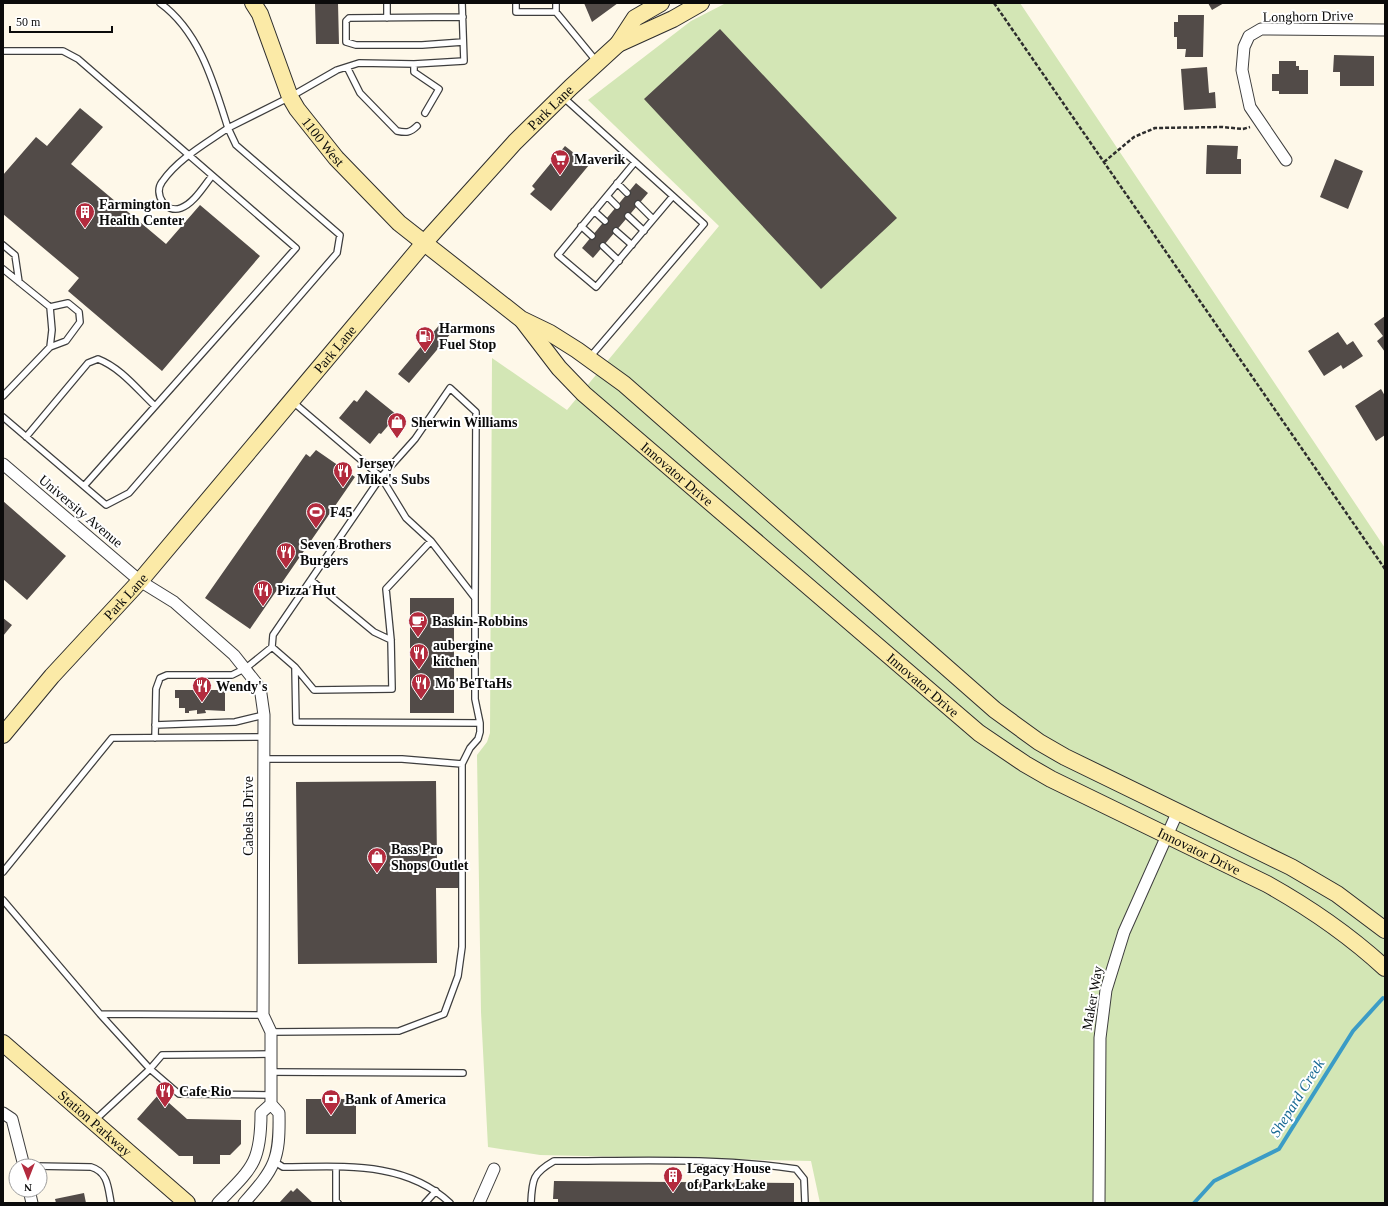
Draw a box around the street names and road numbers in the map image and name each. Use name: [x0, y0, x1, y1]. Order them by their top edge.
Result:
street label: Longhorn Drive: [1263, 8, 1353, 25]
street label: Park Lane: [525, 82, 576, 133]
street label: 1100 West: [299, 115, 347, 170]
street label: Park Lane: [311, 323, 359, 376]
street label: Innovator Drive: [638, 439, 716, 509]
street label: University Avenue: [36, 472, 125, 551]
street label: Park Lane: [101, 571, 151, 623]
street label: Innovator Drive: [884, 650, 962, 720]
street label: Cabelas Drive: [241, 776, 256, 856]
street label: Innovator Drive: [1155, 825, 1243, 878]
street label: Maker Way: [1079, 965, 1106, 1031]
street label: Station Parkway: [55, 1088, 134, 1159]

